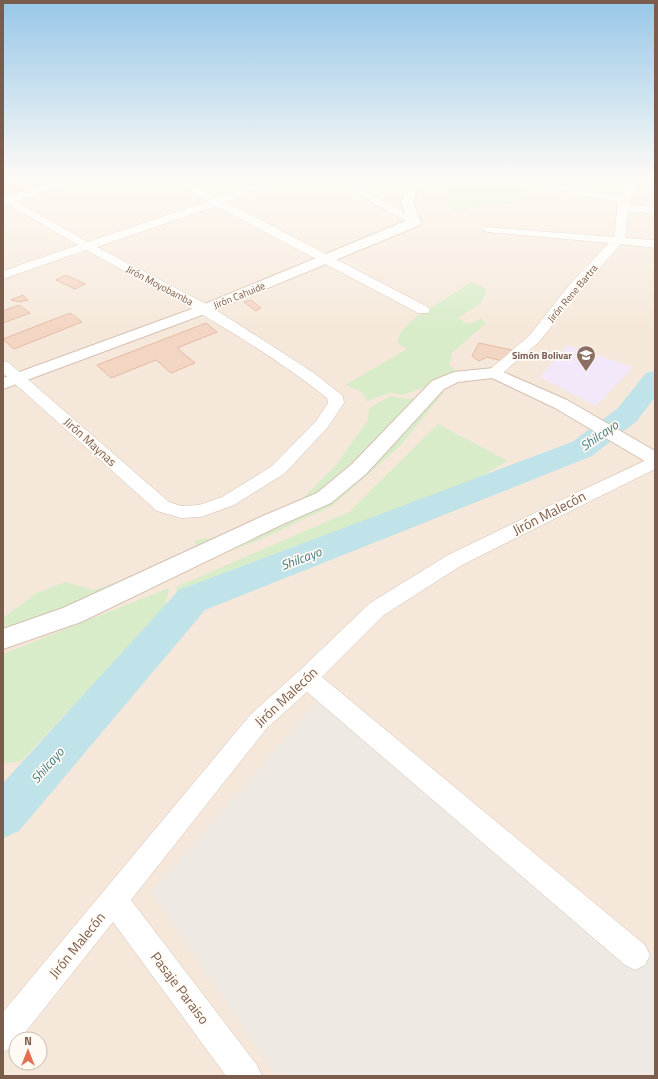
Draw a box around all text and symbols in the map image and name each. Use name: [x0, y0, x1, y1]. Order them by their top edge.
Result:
street label: Jirón Rene Bartra: [544, 261, 601, 326]
street label: Jirón Moyobamba: [124, 262, 196, 309]
street label: Jirón Cahuide: [211, 278, 267, 313]
school or university icon: Simón Bolivar: [575, 344, 597, 372]
place label: Simón Bolivar: [512, 348, 572, 363]
street label: Jirón Maynas: [60, 413, 121, 471]
water label: Shilcayo: [576, 414, 623, 455]
street label: Jirón Malecón: [508, 485, 589, 540]
water label: Shilcayo: [278, 541, 325, 575]
street label: Jirón Malecón: [249, 662, 322, 732]
water label: Shilcayo: [26, 742, 69, 788]
street label: Jirón Malecón: [43, 907, 110, 982]
street label: Pasaje Paraiso: [146, 947, 215, 1028]
north arrow: [8, 1031, 48, 1071]
text: N: [24, 1033, 32, 1049]

